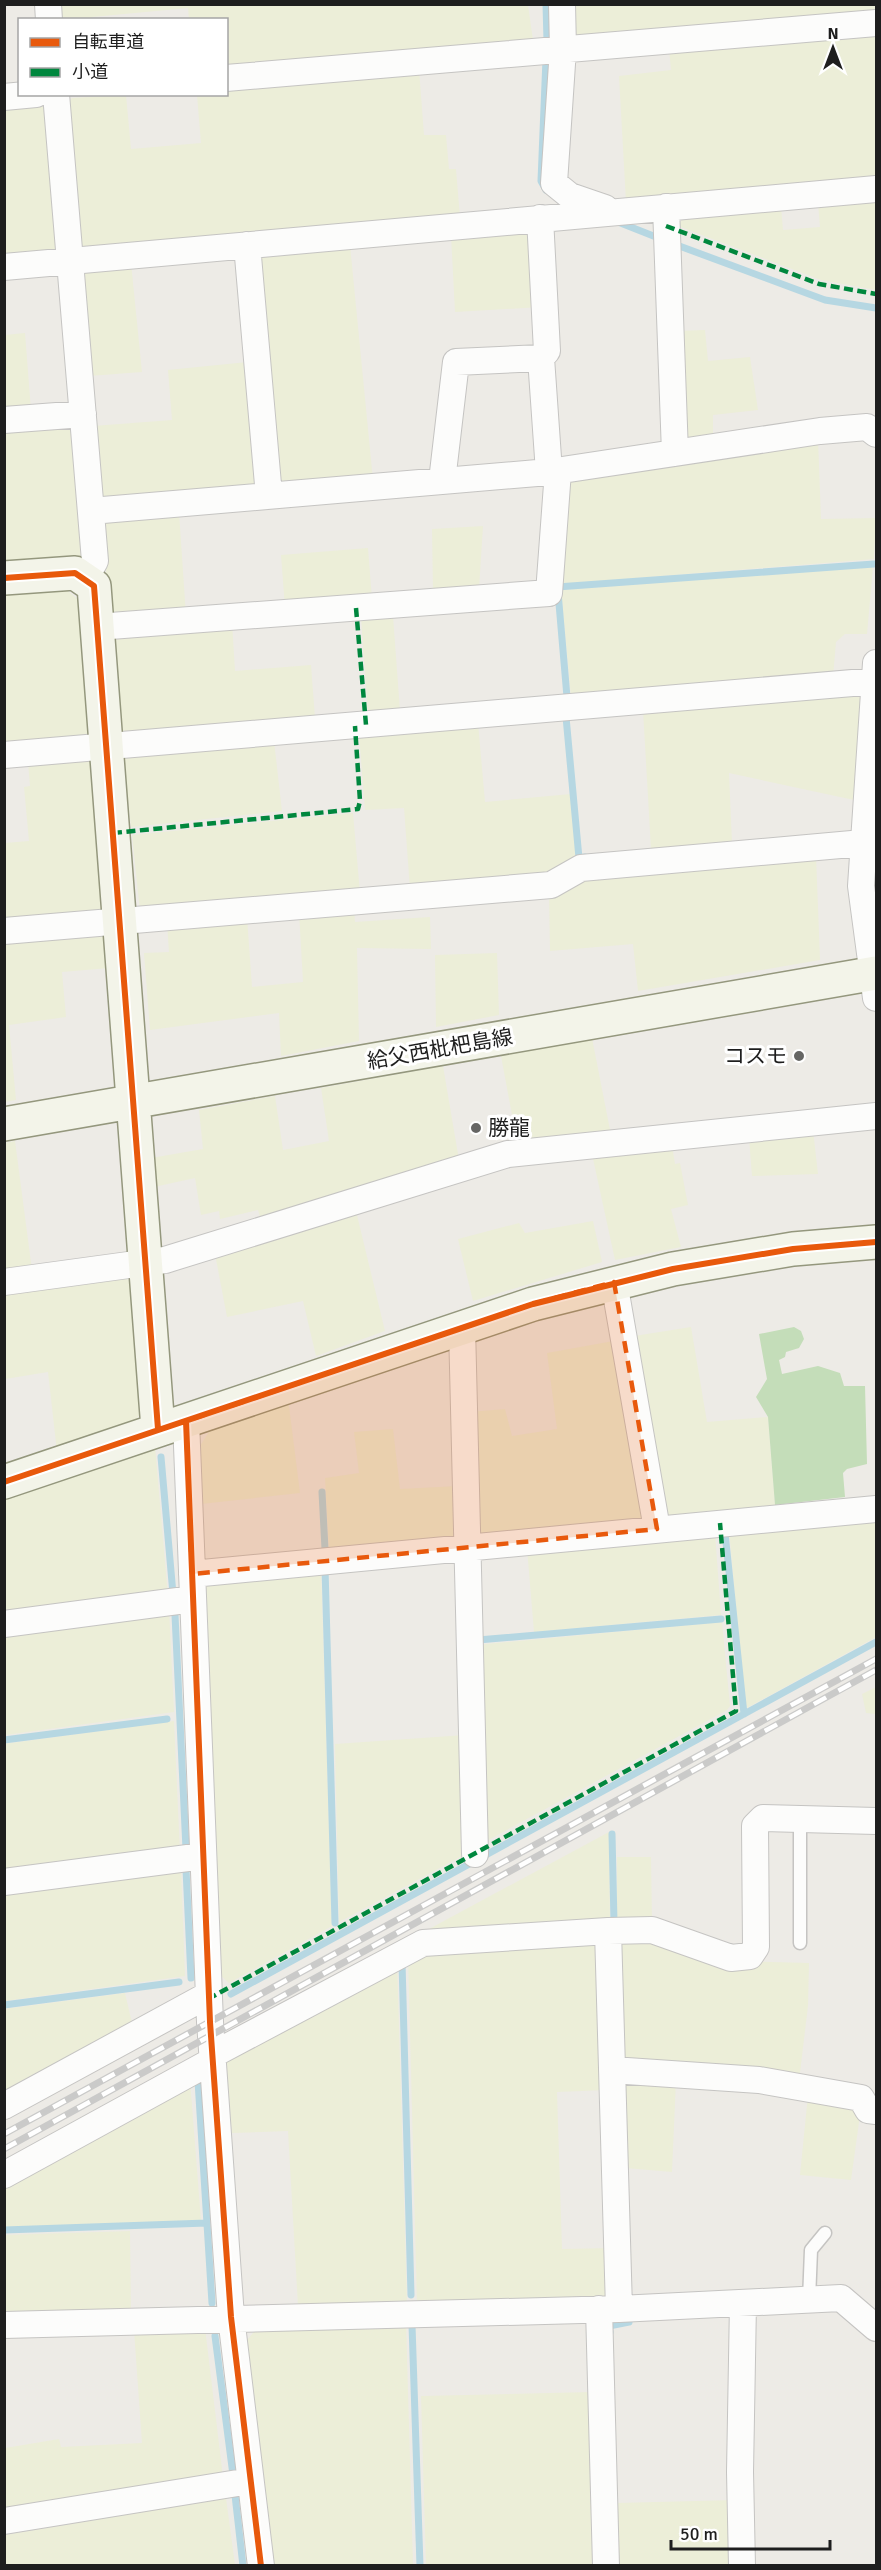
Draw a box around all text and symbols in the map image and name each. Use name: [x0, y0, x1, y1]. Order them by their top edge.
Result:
legend: [18, 18, 228, 96]
north arrow: [803, 18, 863, 78]
text: N: [827, 24, 839, 44]
text: 自転車道: [72, 31, 144, 53]
text: 小道: [72, 61, 108, 83]
street label: 給父西枇杷島線: [365, 1023, 515, 1075]
place label: コスモ: [724, 1043, 787, 1069]
marker: コスモ: [792, 1049, 806, 1063]
place label: 勝龍: [488, 1115, 530, 1141]
marker: 勝龍: [469, 1121, 483, 1135]
scale bar: [671, 2513, 830, 2551]
text: 50 m: [680, 2523, 718, 2545]

